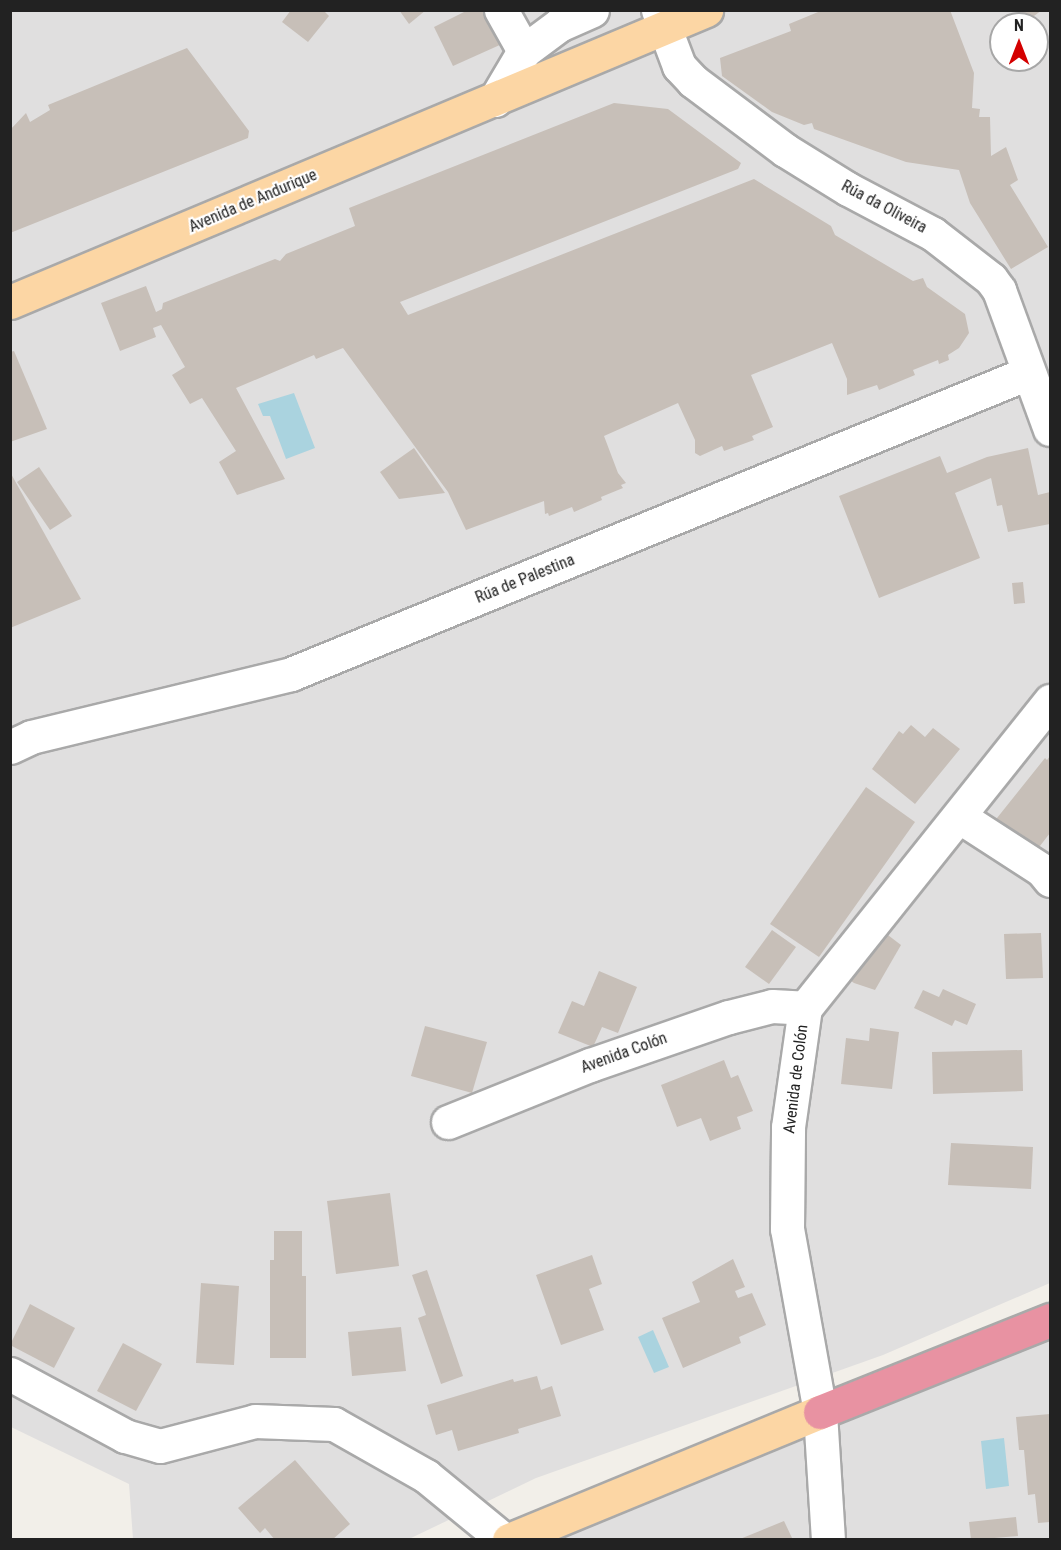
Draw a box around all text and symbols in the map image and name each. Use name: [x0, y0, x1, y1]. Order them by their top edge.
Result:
north arrow: [989, 12, 1049, 72]
text: N: [1014, 16, 1024, 35]
street label: Avenida de Andurique: [186, 165, 320, 237]
street label: Rúa da Oliveira: [838, 176, 930, 238]
street label: Rúa de Palestina: [473, 550, 577, 608]
street label: Avenida de Colón: [780, 1024, 812, 1134]
street label: Avenida Colón: [578, 1029, 670, 1077]

